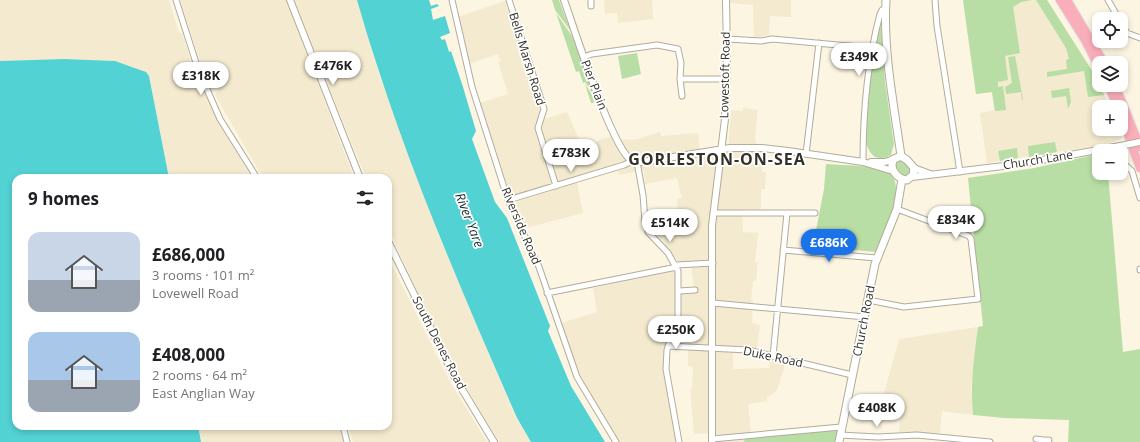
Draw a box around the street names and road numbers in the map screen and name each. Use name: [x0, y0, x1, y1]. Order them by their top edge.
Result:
street label: Bells Marsh Road: [505, 10, 550, 108]
street label: Lowestoft Road: [715, 31, 734, 119]
street label: Pier Plain: [577, 57, 612, 112]
street label: Church Lane: [1002, 146, 1074, 173]
street label: Riverside Road: [497, 184, 545, 267]
street label: Church Road: [848, 284, 879, 358]
street label: South Denes Road: [409, 293, 470, 392]
street label: Duke Road: [742, 342, 805, 371]

